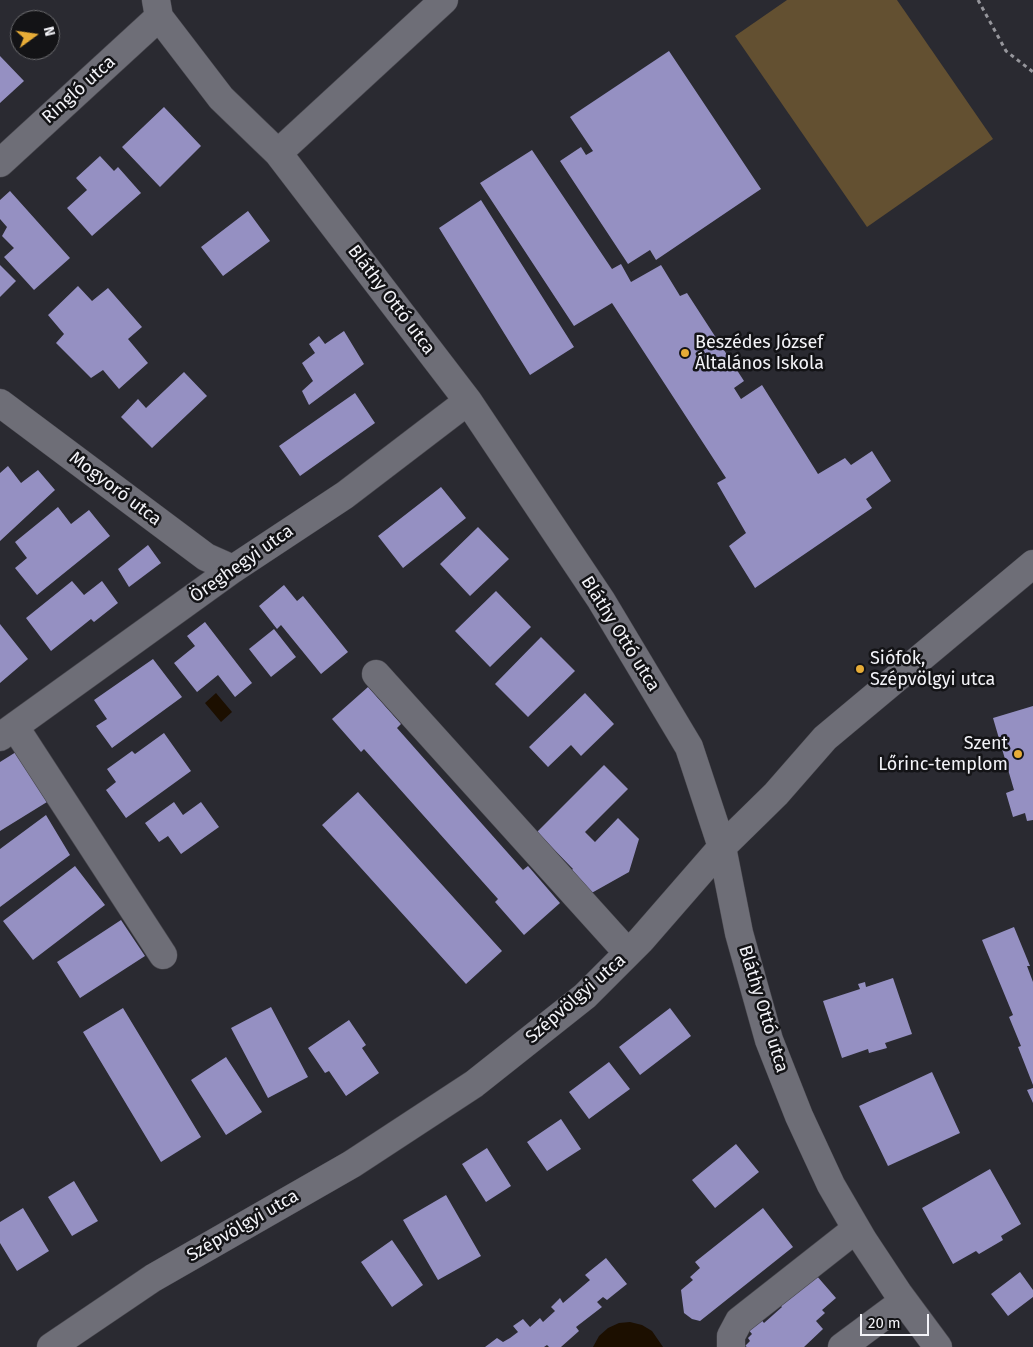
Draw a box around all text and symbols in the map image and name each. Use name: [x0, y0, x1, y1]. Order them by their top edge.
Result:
north arrow: [10, 10, 60, 60]
text: N: [40, 25, 58, 38]
street label: Ringló utca: [38, 51, 120, 129]
street label: Bláthy Ottó utca: [343, 241, 439, 359]
place label: Beszédes József Általános Iskola: [695, 332, 824, 374]
marker: Beszédes József Általános Iskola: [679, 347, 691, 359]
street label: Mogyoró utca: [65, 447, 165, 531]
street label: Öreghegyi utca: [186, 520, 298, 608]
street label: Bláthy Ottó utca: [576, 572, 664, 696]
place label: Siófok, Szépvölgyi utca: [870, 648, 995, 691]
marker: Siófok, Szépvölgyi utca: [854, 663, 866, 675]
place label: Szent Lőrinc-templom: [878, 733, 1008, 776]
marker: Szent Lőrinc-templom: [1012, 748, 1024, 760]
street label: Bláthy Ottó utca: [733, 943, 793, 1075]
street label: Szépvölgyi utca: [522, 950, 630, 1048]
street label: Szépvölgyi utca: [183, 1185, 303, 1267]
scale bar: [863, 1304, 932, 1336]
text: 20 m: [868, 1314, 901, 1332]

